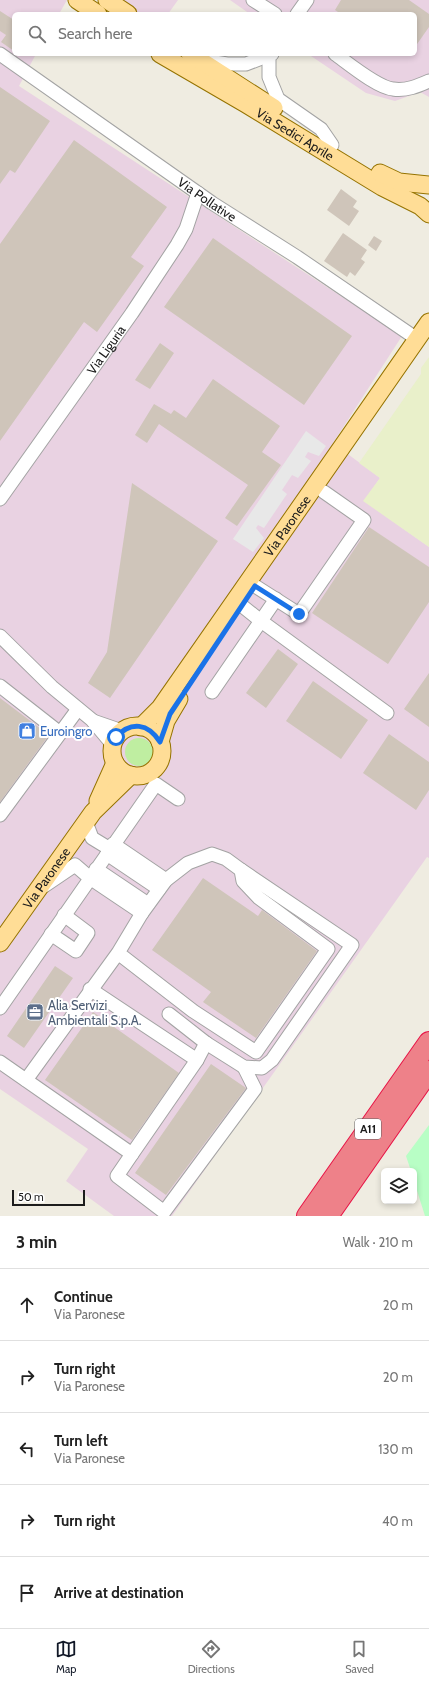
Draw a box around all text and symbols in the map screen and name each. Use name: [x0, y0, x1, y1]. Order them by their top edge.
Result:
search box: [12, 12, 417, 56]
icon: search: [26, 23, 48, 45]
text: Search here: [58, 25, 133, 43]
street label: Via Sedici Aprile: [253, 104, 337, 164]
street label: Via Pollative: [175, 174, 240, 225]
street label: Via Liguria: [83, 322, 129, 377]
street label: Via Paronese: [260, 492, 314, 559]
route end: [290, 605, 308, 623]
shop icon: Euroingro: [17, 721, 37, 741]
place label: Euroingro: [40, 723, 92, 739]
route start: [107, 728, 125, 746]
street label: Via Paronese: [19, 844, 74, 911]
place label: Alia Servizi Ambientali S.p.A.: [48, 997, 142, 1028]
office icon: Alia Servizi Ambientali S.p.A.: [25, 1002, 45, 1022]
road number: A11: [355, 1119, 381, 1139]
map controls: [381, 1168, 417, 1204]
button: layers: [381, 1168, 417, 1204]
scale bar: [12, 1188, 85, 1207]
text: 50 m: [18, 1190, 44, 1204]
text: 3 min: [16, 1232, 57, 1252]
text: Walk · 210 m: [343, 1234, 413, 1250]
text: Continue: [54, 1288, 113, 1306]
icon: ahead: [16, 1294, 38, 1316]
text: 20 m: [383, 1297, 413, 1313]
text: Via Paronese: [54, 1306, 125, 1322]
text: Turn right: [54, 1360, 115, 1378]
icon: right: [16, 1366, 38, 1388]
text: 20 m: [383, 1369, 413, 1385]
text: Via Paronese: [54, 1378, 125, 1394]
text: Turn left: [54, 1432, 108, 1450]
icon: left: [16, 1438, 38, 1460]
text: 130 m: [378, 1441, 413, 1457]
text: Via Paronese: [54, 1450, 125, 1466]
icon: right: [16, 1510, 38, 1532]
text: Turn right: [54, 1512, 115, 1530]
text: 40 m: [382, 1513, 413, 1529]
icon: arrive: [16, 1582, 38, 1604]
text: Arrive at destination: [54, 1584, 184, 1602]
tab: Map: [55, 1638, 77, 1676]
tab: Directions: [188, 1638, 235, 1676]
tab: Saved: [345, 1638, 374, 1676]

